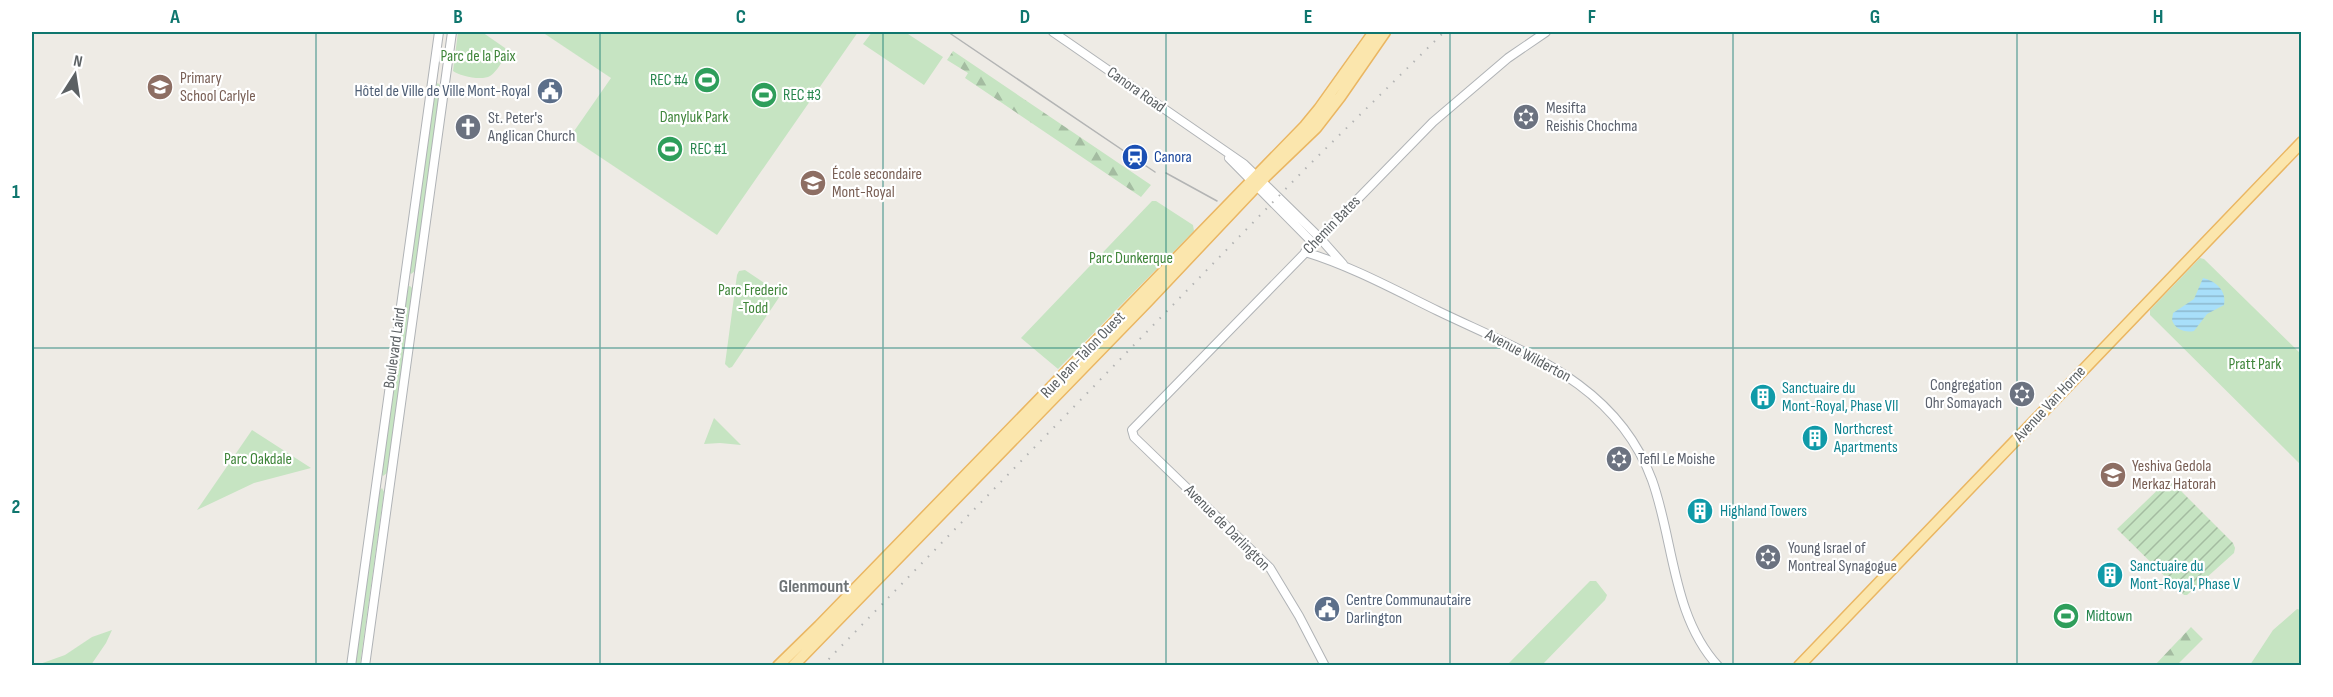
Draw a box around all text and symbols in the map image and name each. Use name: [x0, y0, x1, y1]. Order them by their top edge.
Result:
text: A: [169, 5, 180, 29]
text: B: [453, 5, 463, 29]
text: C: [736, 5, 746, 29]
text: D: [1020, 5, 1030, 29]
text: E: [1304, 5, 1312, 29]
text: F: [1588, 5, 1596, 29]
text: G: [1870, 5, 1880, 29]
text: H: [2153, 5, 2163, 29]
north arrow: [45, 45, 105, 105]
park label: Parc de la Paix: [441, 47, 516, 66]
text: N: [72, 52, 84, 72]
street label: Canora Road: [1103, 63, 1169, 117]
sports icon: REC #4: [692, 65, 722, 95]
place label: Primary School Carlyle: [180, 69, 256, 106]
place label: REC #4: [650, 71, 688, 90]
school or university icon: Primary School Carlyle: [145, 72, 175, 102]
public building icon: Hôtel de Ville de Ville Mont-Royal: [535, 76, 565, 106]
sports icon: REC #3: [749, 80, 779, 110]
place label: Hôtel de Ville de Ville Mont-Royal: [354, 82, 530, 101]
place label: REC #3: [783, 86, 821, 105]
place label: Mesifta Reishis Chochma: [1546, 99, 1637, 136]
synagogue icon: Mesifta Reishis Chochma: [1511, 102, 1541, 132]
park label: Danyluk Park: [660, 108, 728, 127]
place label: St. Peter's Anglican Church: [487, 109, 575, 146]
church icon: St. Peter's Anglican Church: [453, 112, 483, 142]
sports icon: REC #1: [655, 134, 685, 164]
place label: REC #1: [690, 140, 727, 159]
station icon: Canora: [1120, 142, 1150, 172]
place label: Canora: [1154, 148, 1192, 167]
place label: École secondaire Mont-Royal: [832, 165, 922, 202]
school or university icon: École secondaire Mont-Royal: [798, 168, 828, 198]
text: 1: [12, 180, 20, 204]
street label: Chemin Bates: [1299, 192, 1365, 258]
park label: Parc Dunkerque: [1089, 249, 1173, 268]
park label: Parc Frederic -Todd: [718, 281, 788, 318]
street label: Boulevard Laird: [380, 306, 410, 390]
street label: Rue Jean-Talon Ouest: [1037, 308, 1129, 402]
street label: Avenue Wilderton: [1481, 325, 1574, 386]
park label: Pratt Park: [2229, 355, 2281, 374]
street label: Avenue Van Horne: [2009, 362, 2090, 447]
place label: Congregation Ohr Somayach: [1925, 376, 2002, 413]
place label: Sanctuaire du Mont-Royal, Phase VII: [1782, 379, 1898, 416]
synagogue icon: Congregation Ohr Somayach: [2007, 379, 2037, 409]
building icon: Sanctuaire du Mont-Royal, Phase VII: [1748, 382, 1778, 412]
place label: Northcrest Apartments: [1833, 420, 1898, 457]
building icon: Northcrest Apartments: [1800, 423, 1830, 453]
synagogue icon: Tefil Le Moishe: [1604, 444, 1634, 474]
park label: Parc Oakdale: [224, 450, 292, 469]
place label: Tefil Le Moishe: [1638, 450, 1715, 469]
place label: Yeshiva Gedola Merkaz Hatorah: [2132, 457, 2216, 494]
school or university icon: Yeshiva Gedola Merkaz Hatorah: [2098, 460, 2128, 490]
street label: Avenue de Darlington: [1179, 480, 1274, 575]
text: 2: [12, 495, 20, 519]
building icon: Highland Towers: [1685, 496, 1715, 526]
place label: Highland Towers: [1720, 502, 1807, 521]
place label: Young Israel of Montreal Synagogue: [1788, 539, 1897, 576]
synagogue icon: Young Israel of Montreal Synagogue: [1753, 542, 1783, 572]
place label: Sanctuaire du Mont-Royal, Phase V: [2130, 557, 2241, 594]
building icon: Sanctuaire du Mont-Royal, Phase V: [2095, 560, 2125, 590]
district label: Glenmount: [779, 576, 849, 597]
place label: Centre Communautaire Darlington: [1346, 591, 1471, 628]
public building icon: Centre Communautaire Darlington: [1312, 594, 1342, 624]
sports icon: Midtown: [2051, 601, 2081, 631]
place label: Midtown: [2086, 607, 2132, 626]

